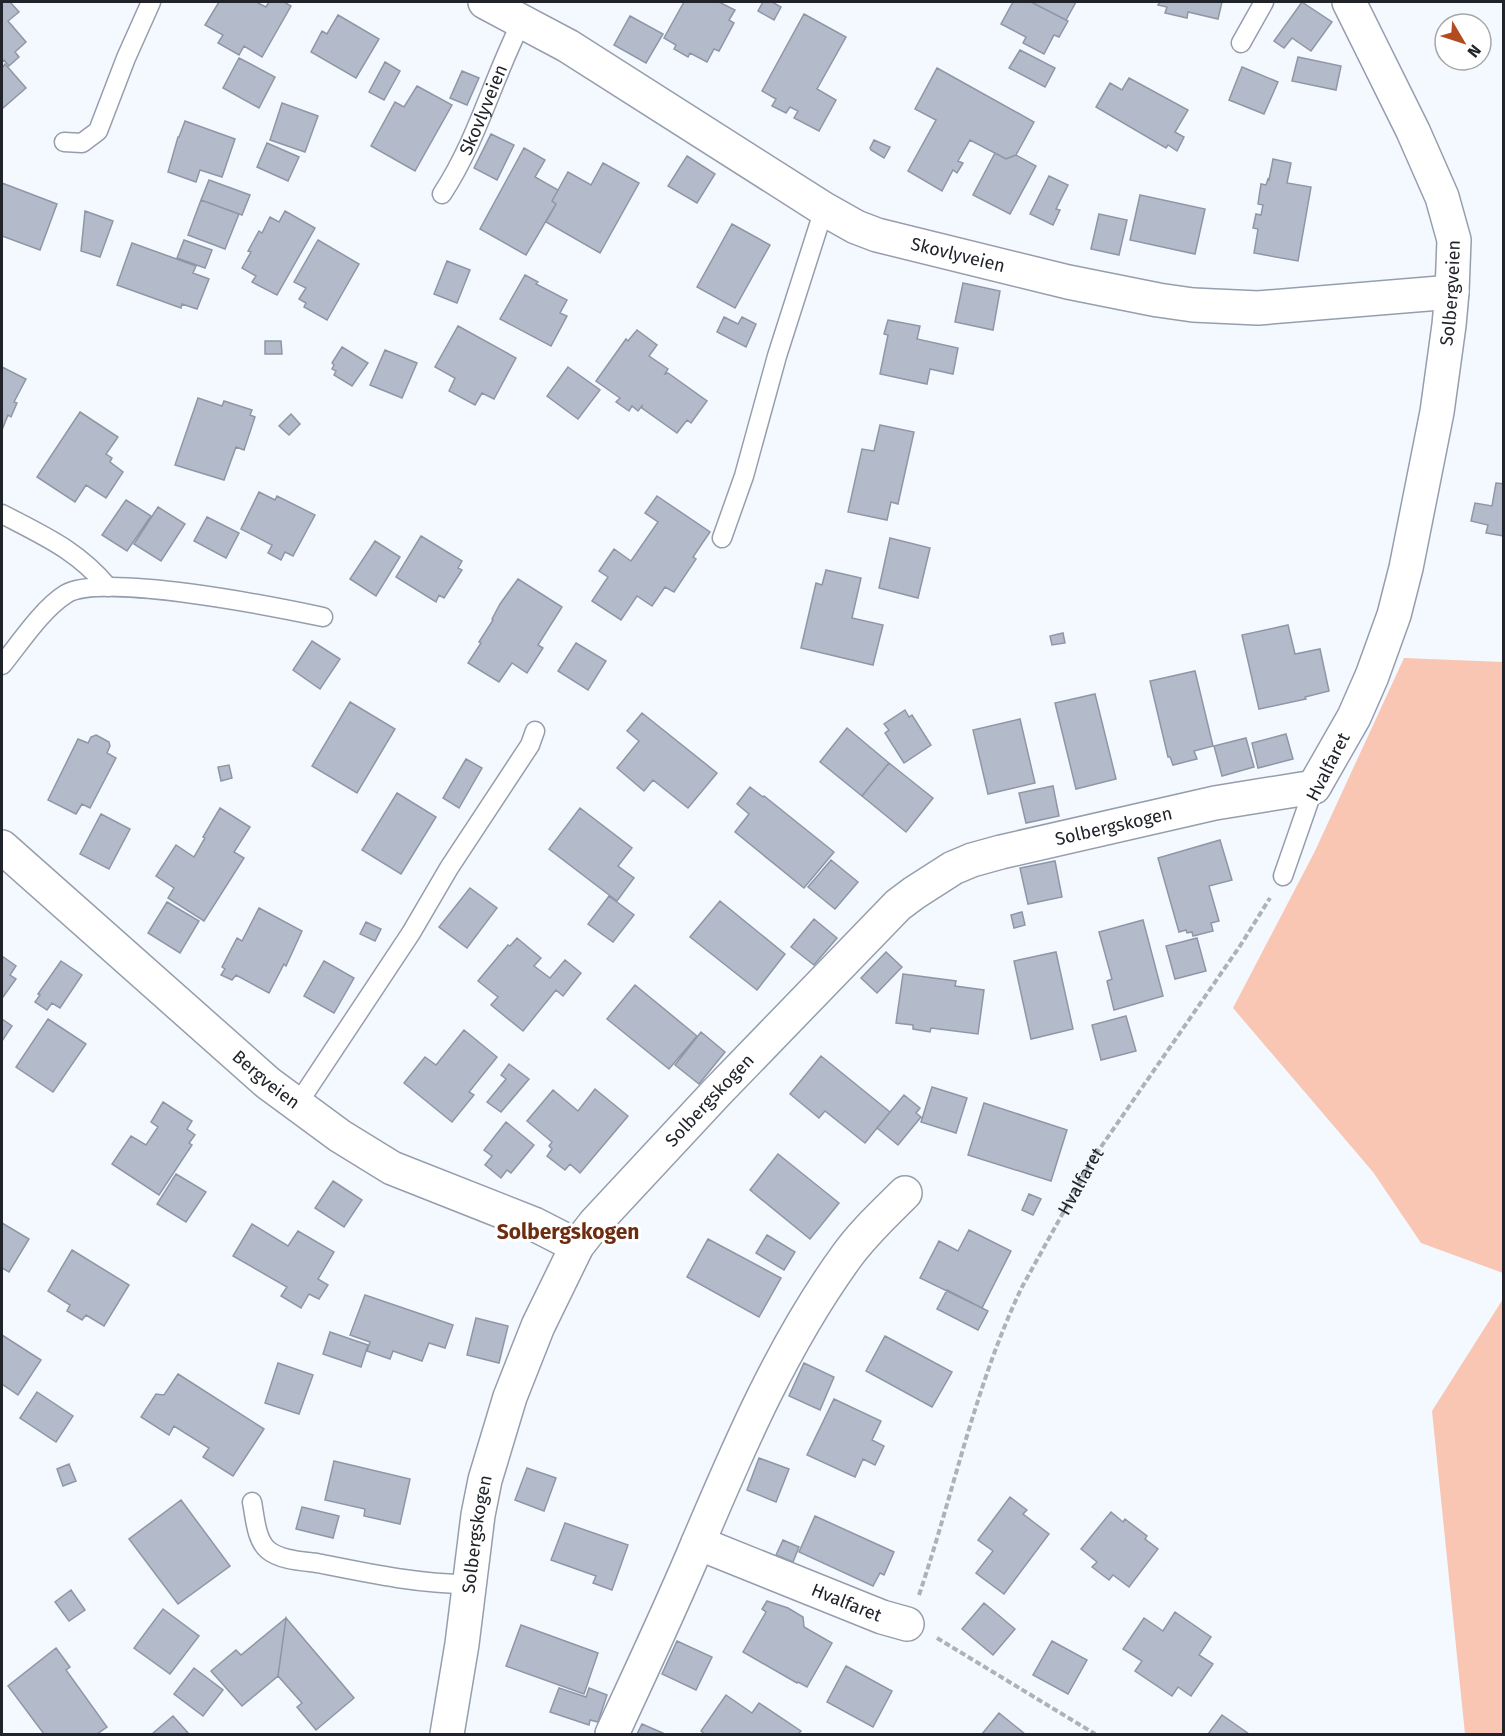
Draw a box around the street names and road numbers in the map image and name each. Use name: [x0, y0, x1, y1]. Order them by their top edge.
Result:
street label: Skovlyveien: [455, 61, 512, 159]
street label: Skovlyveien: [909, 233, 1007, 277]
street label: Solbergveien: [1435, 239, 1465, 347]
street label: Hvalfaret: [1301, 729, 1355, 805]
street label: Solbergskogen: [1053, 802, 1174, 850]
street label: Bergveien: [228, 1046, 304, 1114]
street label: Solbergskogen: [661, 1049, 759, 1151]
street label: Hvalfaret: [1053, 1143, 1109, 1219]
street label: Solbergskogen: [457, 1473, 497, 1595]
street label: Hvalfaret: [808, 1579, 885, 1627]

